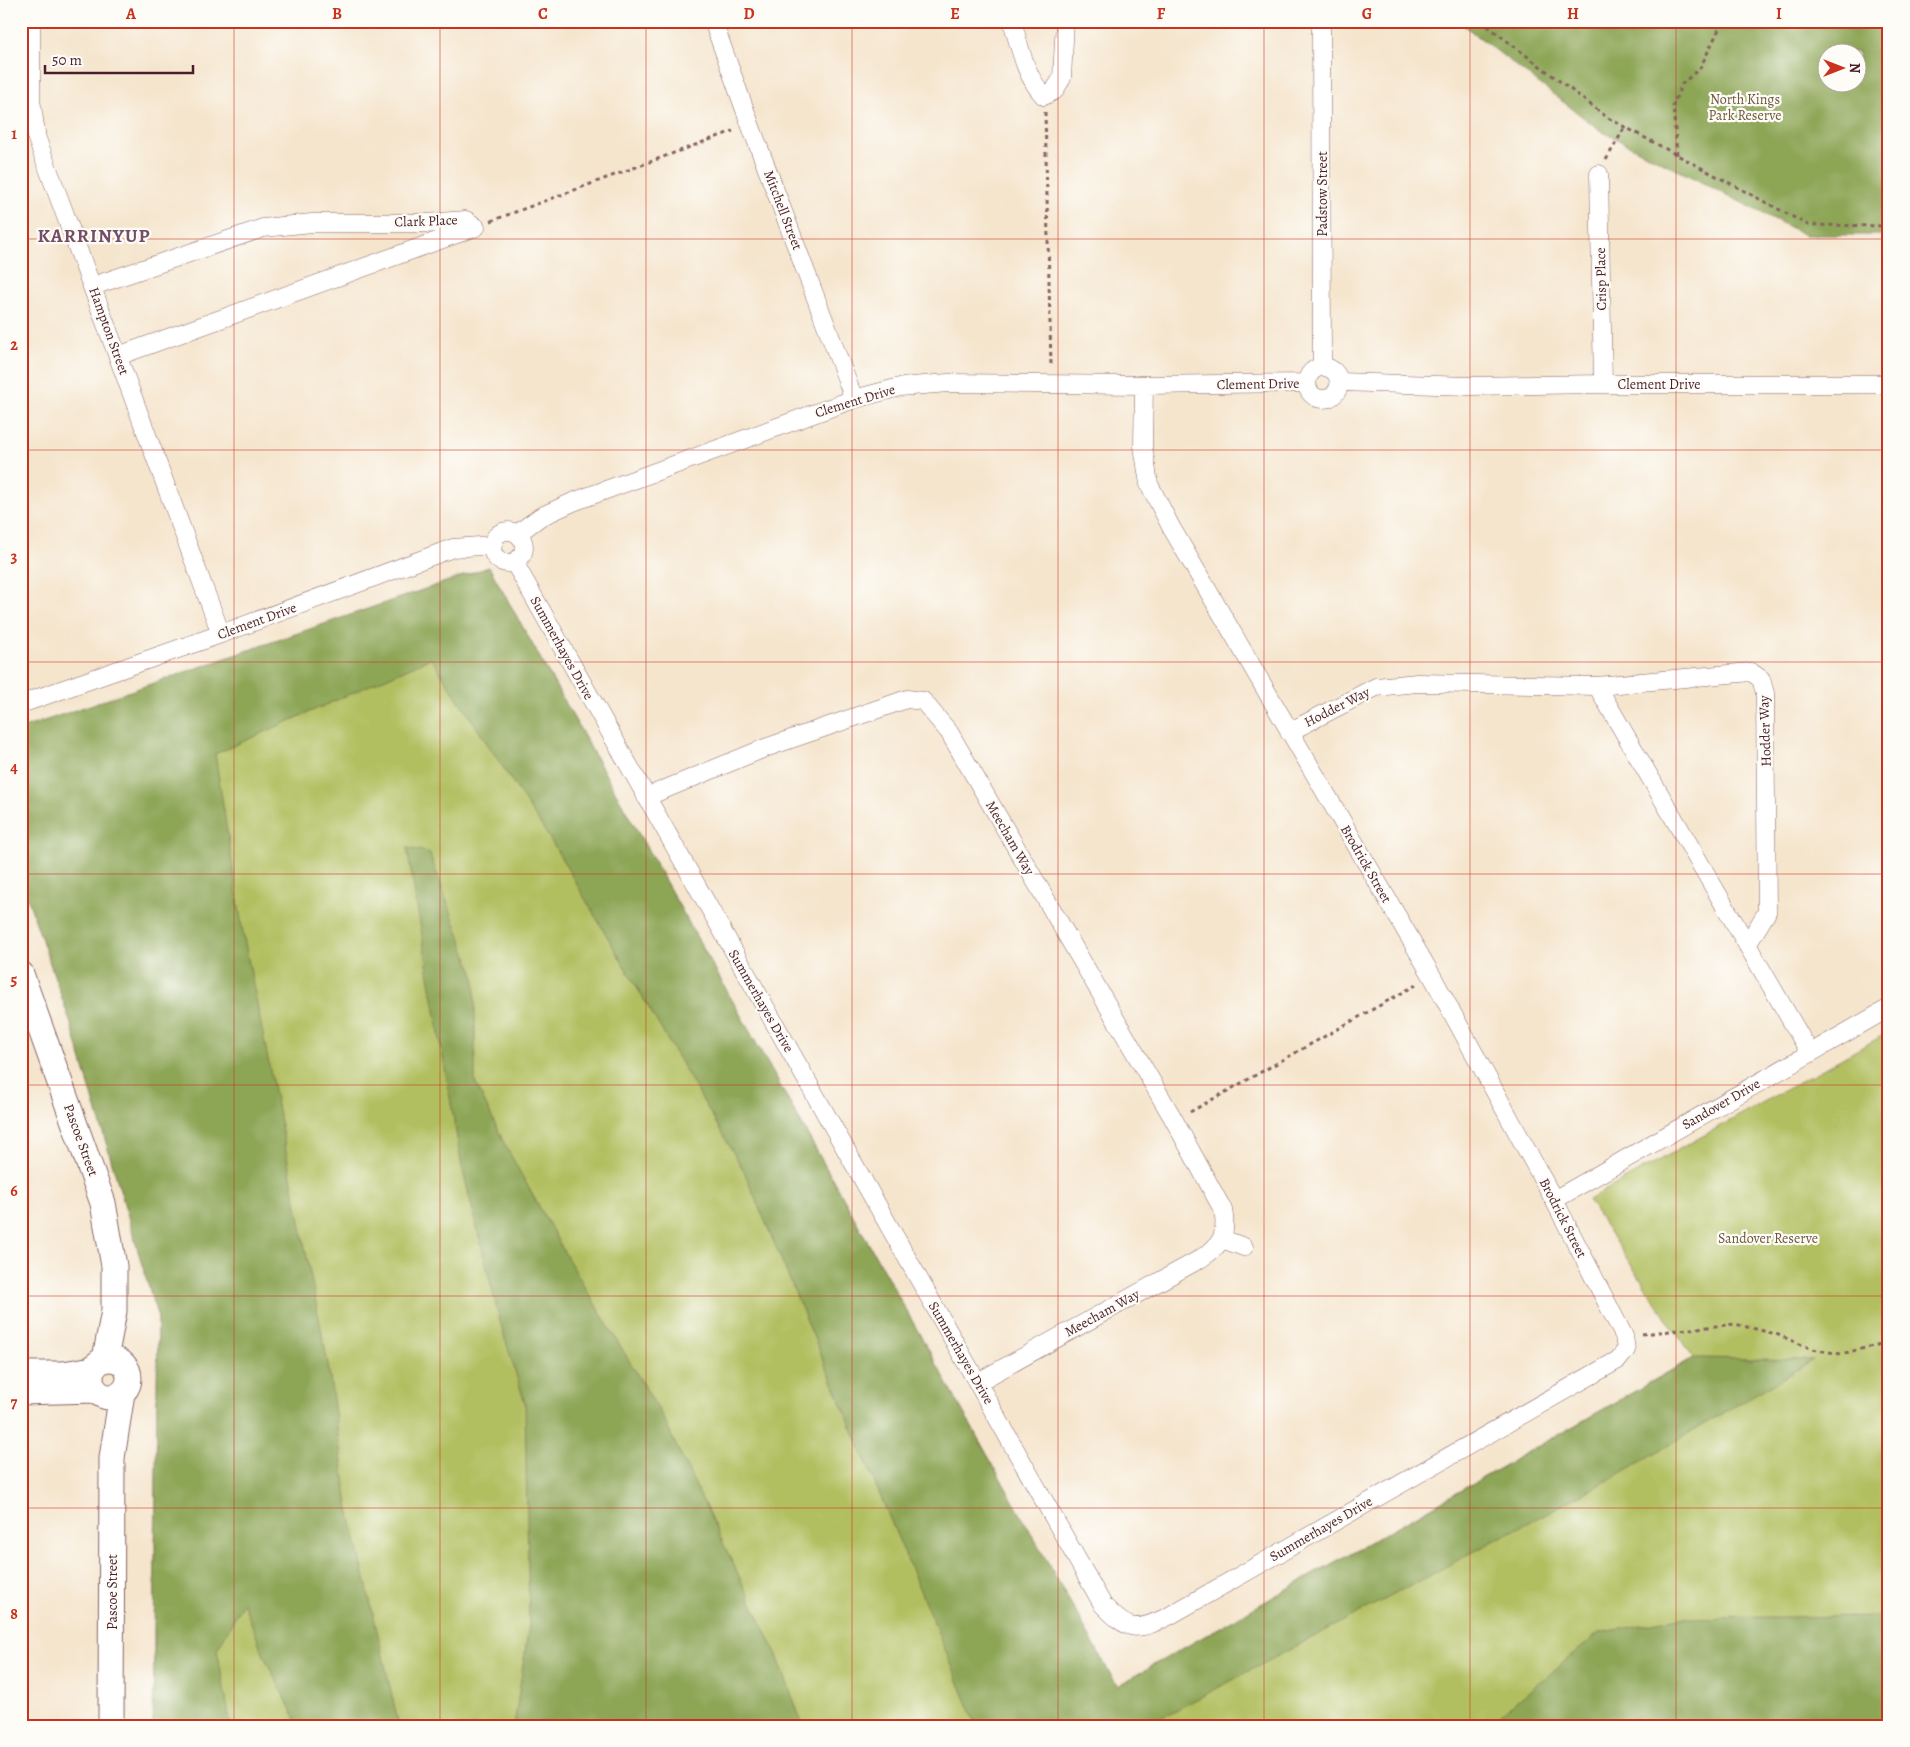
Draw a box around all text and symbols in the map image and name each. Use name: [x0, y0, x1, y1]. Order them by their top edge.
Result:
text: A: [125, 3, 137, 25]
text: B: [332, 3, 342, 25]
text: C: [538, 3, 548, 25]
text: D: [743, 3, 755, 25]
text: E: [950, 3, 960, 25]
text: F: [1157, 3, 1166, 25]
text: G: [1362, 3, 1372, 25]
text: H: [1567, 3, 1579, 25]
text: I: [1776, 3, 1782, 25]
scale bar: [45, 42, 192, 74]
north arrow: [1818, 42, 1868, 92]
text: 50 m: [52, 50, 82, 70]
text: N: [1845, 63, 1864, 73]
park label: North Kings Park Reserve: [1708, 90, 1782, 125]
text: 1: [11, 123, 17, 145]
street label: Padstow Street: [1313, 151, 1332, 237]
street label: Mitchell Street: [759, 167, 807, 253]
street label: Clark Place: [394, 210, 458, 232]
district label: KARRINYUP: [37, 223, 151, 249]
street label: Crisp Place: [1591, 247, 1611, 311]
street label: Hampton Street: [84, 284, 134, 378]
text: 2: [10, 334, 18, 356]
street label: Clement Drive: [1216, 374, 1300, 394]
street label: Clement Drive: [1618, 375, 1700, 394]
street label: Clement Drive: [813, 380, 897, 422]
text: 3: [11, 546, 18, 568]
street label: Summerhayes Drive: [526, 593, 598, 703]
street label: Clement Drive: [215, 598, 299, 644]
street label: Hodder Way: [1301, 682, 1374, 732]
street label: Hodder Way: [1754, 694, 1776, 767]
text: 4: [10, 757, 18, 779]
street label: Meecham Way: [981, 797, 1039, 879]
street label: Brodrick Street: [1336, 821, 1396, 907]
street label: Summerhayes Drive: [724, 946, 798, 1056]
text: 5: [11, 969, 18, 991]
street label: Sandover Drive: [1678, 1074, 1764, 1134]
street label: Pascoe Street: [59, 1101, 103, 1179]
street label: Brodrick Street: [1535, 1175, 1591, 1262]
text: 6: [10, 1180, 18, 1202]
park label: Sandover Reserve: [1718, 1229, 1818, 1248]
street label: Meecham Way: [1061, 1284, 1144, 1341]
street label: Summerhayes Drive: [924, 1298, 998, 1408]
text: 7: [11, 1392, 18, 1414]
street label: Summerhayes Drive: [1266, 1492, 1376, 1566]
street label: Pascoe Street: [103, 1554, 122, 1630]
text: 8: [10, 1603, 18, 1625]

